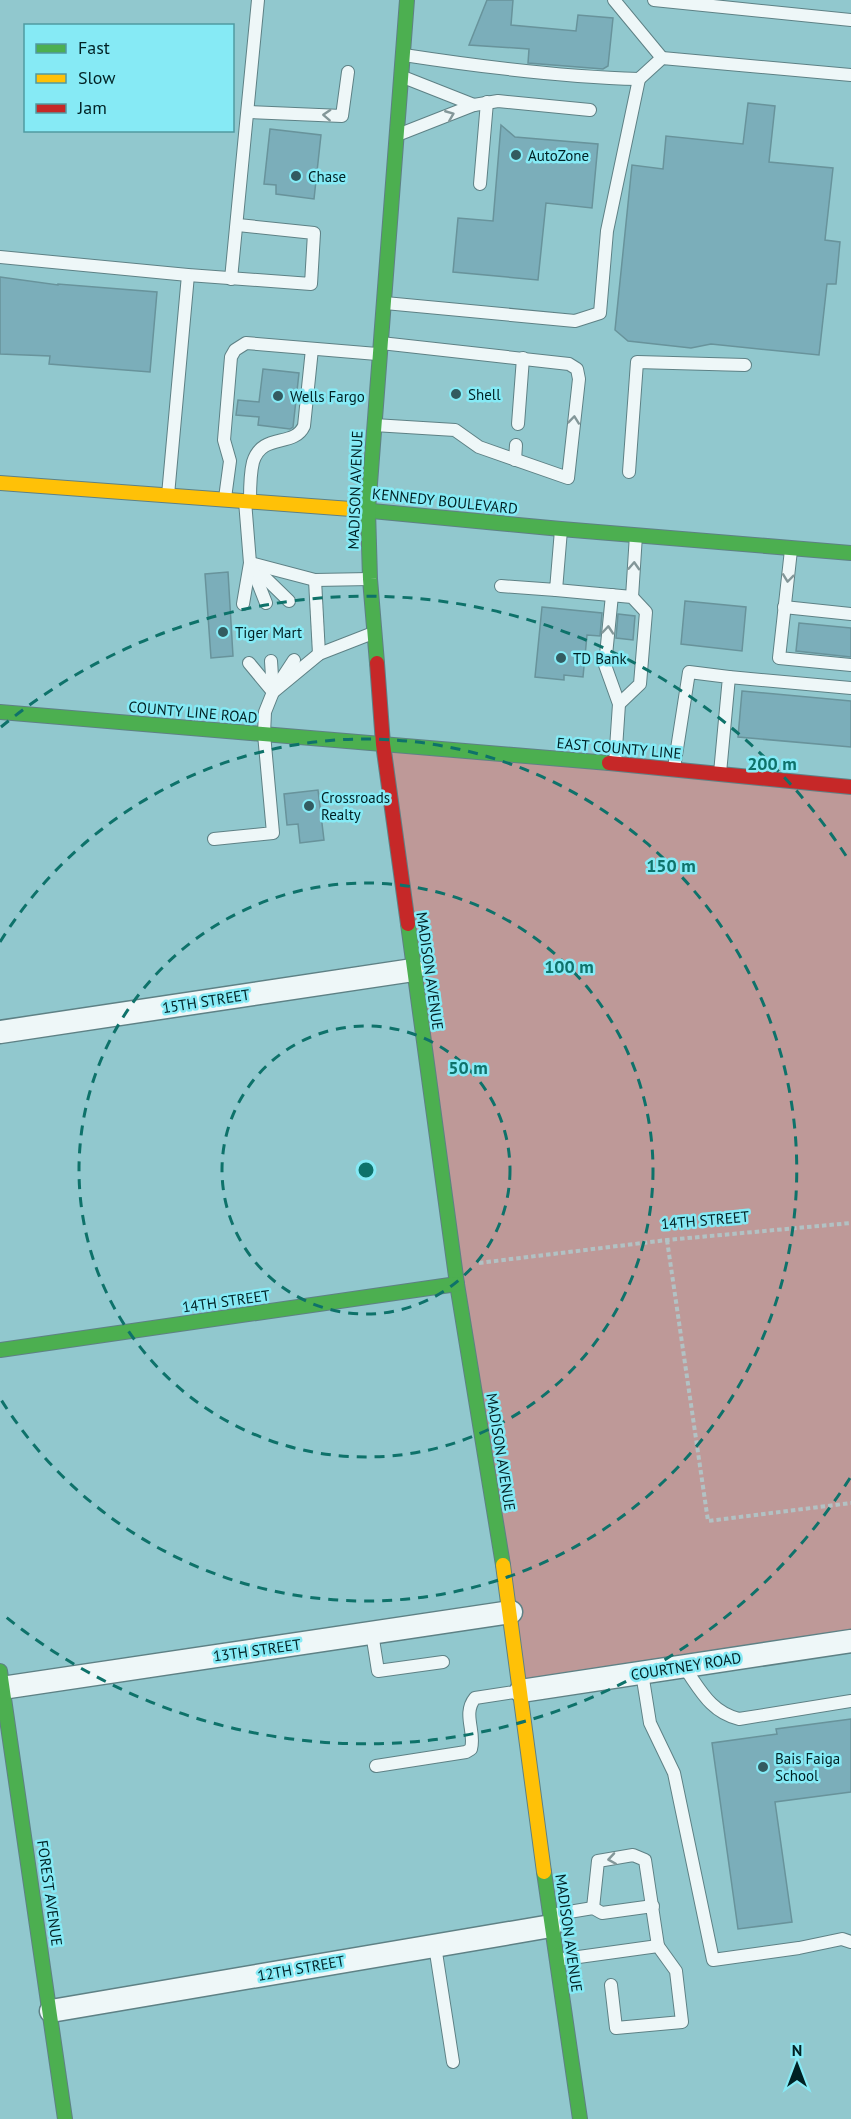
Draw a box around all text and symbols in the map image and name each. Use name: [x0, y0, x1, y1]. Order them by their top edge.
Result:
legend: [24, 24, 234, 132]
text: Fast: [78, 36, 110, 59]
text: Slow: [78, 66, 116, 89]
text: Jam: [77, 96, 107, 119]
one-way arrow: [323, 109, 332, 122]
one-way arrow: [444, 110, 455, 122]
place label: AutoZone: [528, 146, 589, 165]
marker: AutoZone: [509, 148, 523, 162]
place label: Chase: [308, 167, 346, 186]
marker: Chase: [289, 169, 303, 183]
place label: Shell: [468, 385, 501, 404]
place label: Wells Fargo: [290, 387, 365, 406]
marker: Shell: [449, 387, 463, 401]
marker: Wells Fargo: [271, 389, 285, 403]
one-way arrow: [568, 415, 580, 424]
street label: MADISON AVENUE: [343, 430, 367, 550]
street label: KENNEDY BOULEVARD: [371, 484, 519, 518]
one-way arrow: [627, 562, 640, 571]
one-way arrow: [782, 573, 795, 582]
place label: Tiger Mart: [235, 623, 302, 642]
marker: Tiger Mart: [216, 625, 230, 639]
one-way arrow: [601, 625, 614, 634]
place label: TD Bank: [573, 649, 628, 668]
marker: TD Bank: [554, 651, 568, 665]
street label: COUNTY LINE ROAD: [128, 697, 258, 727]
street label: EAST COUNTY LINE: [556, 733, 682, 763]
text: 200 m: [747, 752, 797, 775]
place label: Crossroads Realty: [321, 788, 390, 824]
marker: Crossroads Realty: [302, 799, 316, 813]
text: 150 m: [646, 854, 696, 877]
street label: MADISON AVENUE: [412, 911, 448, 1031]
text: 100 m: [544, 955, 594, 978]
street label: 15TH STREET: [161, 985, 252, 1017]
text: 50 m: [448, 1056, 488, 1079]
centre of rings: [356, 1160, 376, 1180]
street label: 14TH STREET: [660, 1207, 751, 1233]
street label: 14TH STREET: [181, 1285, 272, 1317]
street label: MADISON AVENUE: [482, 1392, 520, 1512]
street label: 13TH STREET: [212, 1634, 303, 1666]
street label: COURTNEY ROAD: [629, 1648, 743, 1684]
place label: Bais Faiga School: [775, 1749, 840, 1785]
marker: Bais Faiga School: [756, 1760, 770, 1774]
street label: FOREST AVENUE: [33, 1839, 67, 1947]
one-way arrow: [607, 1852, 616, 1864]
street label: MADISON AVENUE: [551, 1873, 587, 1993]
street label: 12TH STREET: [256, 1951, 347, 1985]
north arrow: [767, 2035, 827, 2095]
text: N: [792, 2040, 802, 2060]

